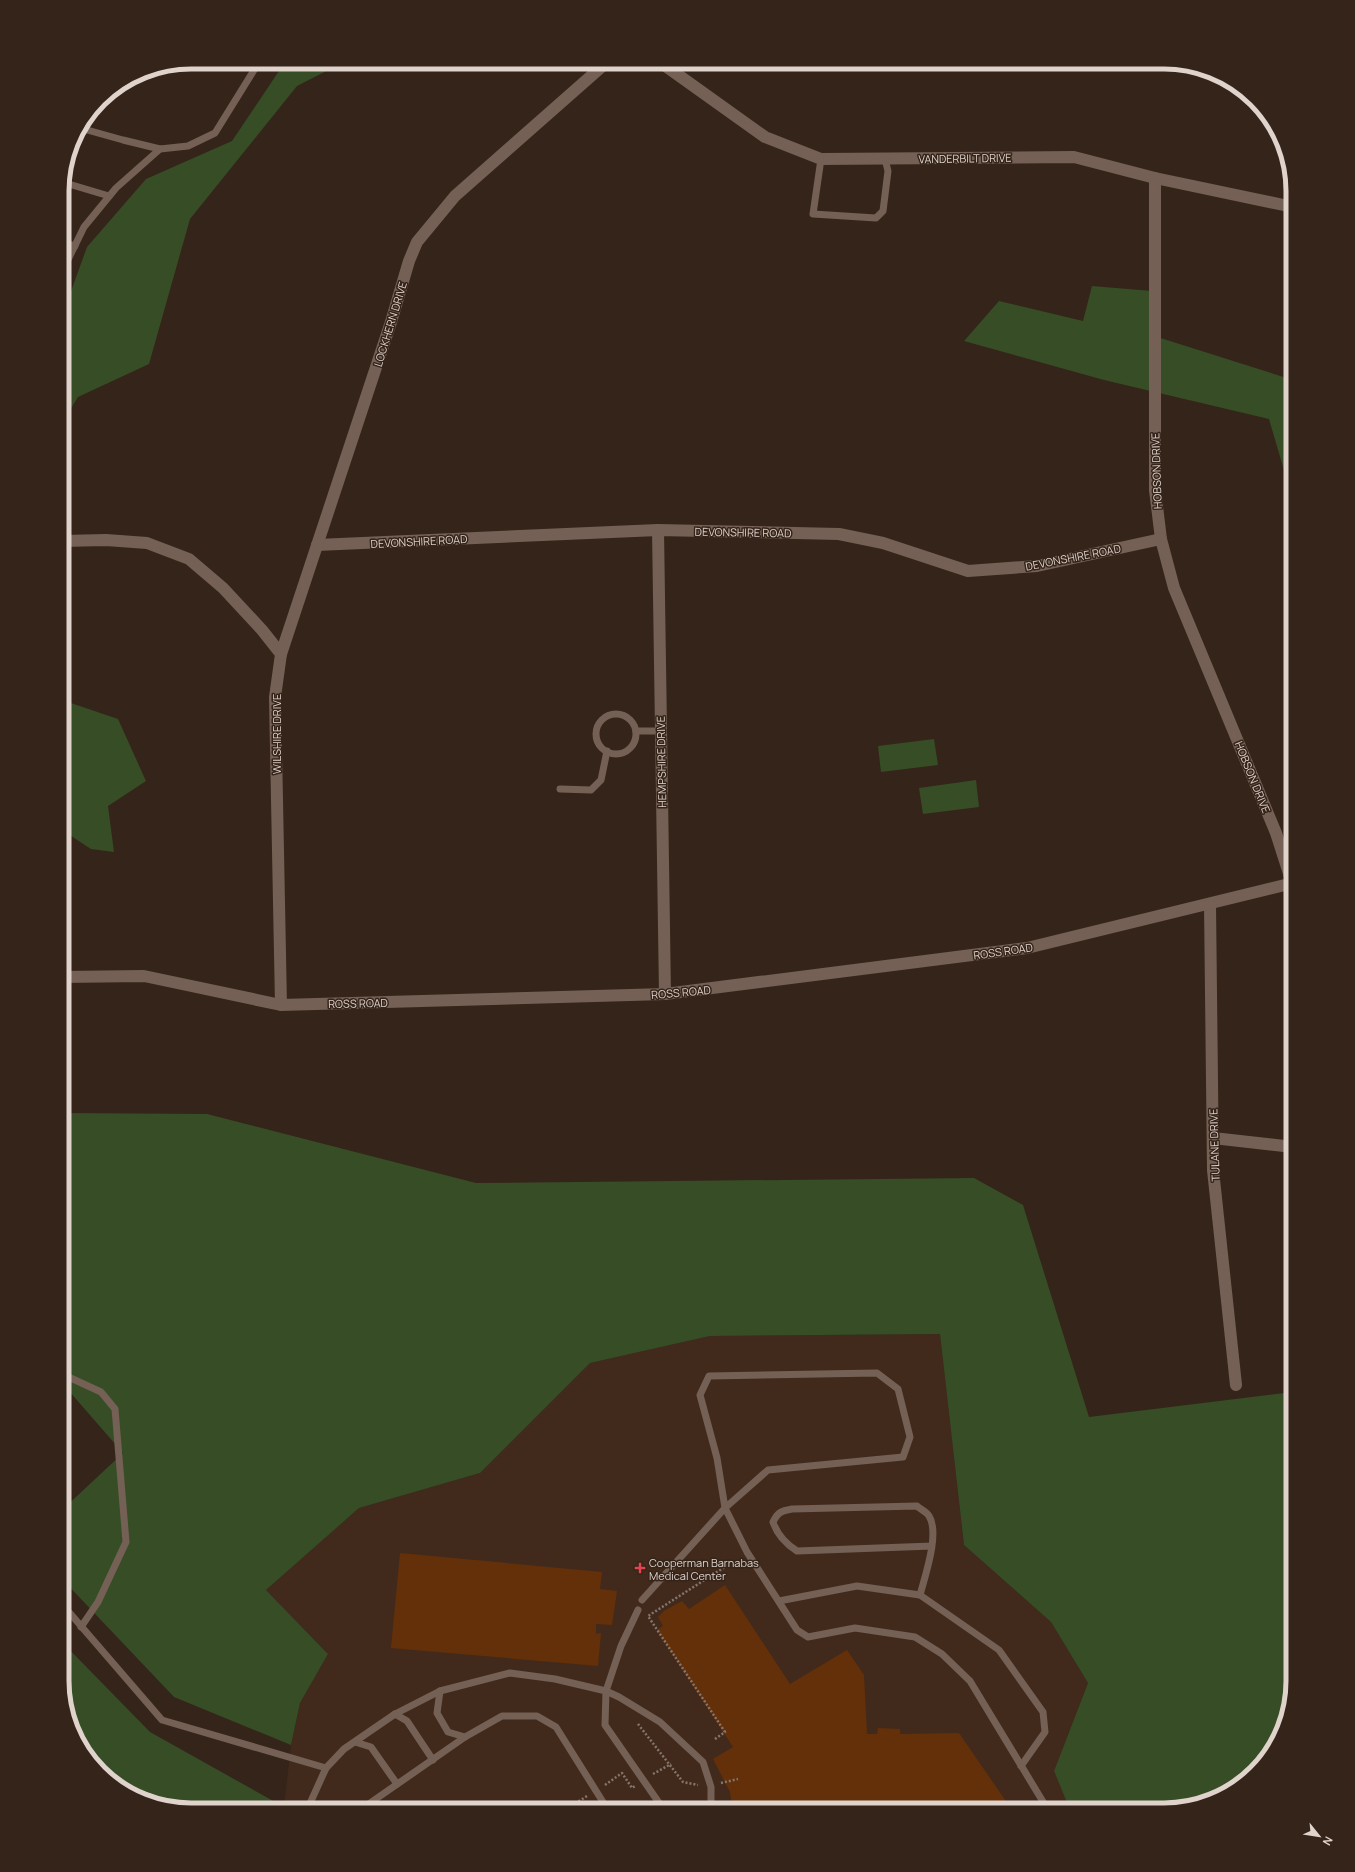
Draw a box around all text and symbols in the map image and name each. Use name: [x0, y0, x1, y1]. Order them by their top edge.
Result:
street label: VANDERBILT DRIVE: [918, 150, 1012, 166]
street label: LOCKHERN DRIVE: [370, 280, 410, 368]
street label: HOBSON DRIVE: [1147, 433, 1165, 509]
street label: DEVONSHIRE ROAD: [694, 524, 792, 540]
street label: DEVONSHIRE ROAD: [370, 531, 468, 551]
street label: DEVONSHIRE ROAD: [1024, 540, 1122, 574]
street label: WILSHIRE DRIVE: [269, 694, 284, 774]
street label: HEMPSHIRE DRIVE: [653, 716, 669, 808]
street label: HOBSON DRIVE: [1232, 739, 1274, 815]
street label: ROSS ROAD: [972, 939, 1034, 963]
street label: ROSS ROAD: [651, 982, 711, 1002]
street label: ROSS ROAD: [328, 995, 388, 1011]
street label: TULANE DRIVE: [1205, 1108, 1223, 1182]
place label: Cooperman Barnabas Medical Center: [649, 1555, 759, 1583]
marker: Cooperman Barnabas Medical Center: [634, 1562, 646, 1574]
north arrow: [1299, 1816, 1339, 1856]
text: N: [1320, 1834, 1337, 1849]

